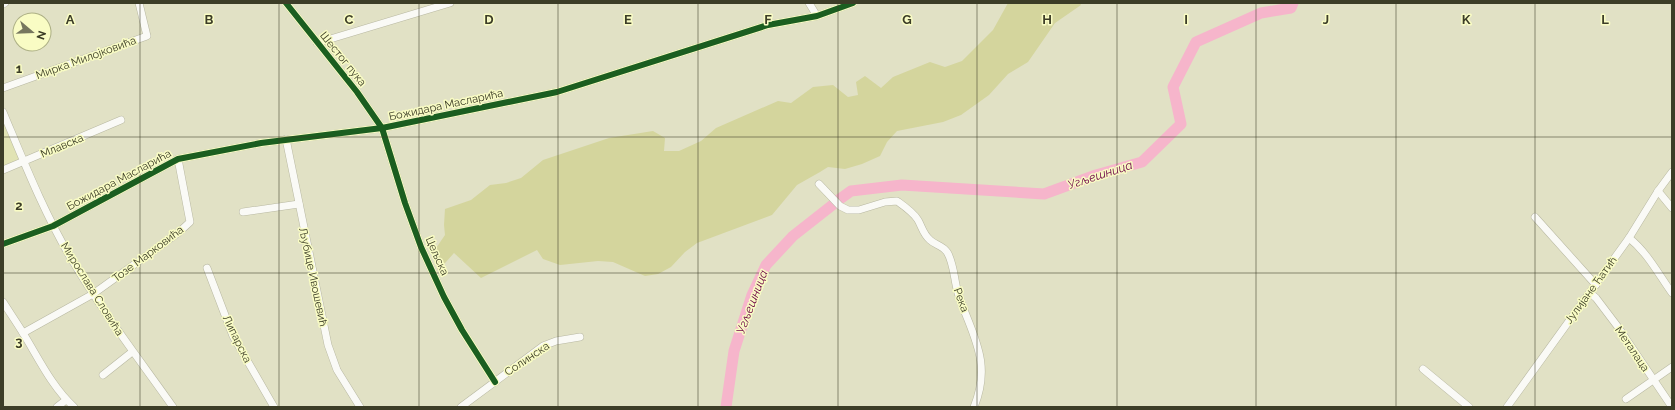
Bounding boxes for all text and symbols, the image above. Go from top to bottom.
north arrow [12,12,52,52]
text: A [66,12,75,27]
text: B [205,12,214,27]
text: C [345,12,354,27]
text: D [484,12,494,27]
text: E [624,12,632,27]
text: F [764,12,772,27]
text: G [902,12,912,27]
text: H [1042,12,1052,27]
text: I [1184,12,1188,27]
text: J [1323,12,1329,27]
text: K [1462,12,1471,27]
text: L [1601,12,1609,27]
text: N [33,29,48,41]
street label: Шестог пука [317,29,369,89]
street label: Мирка Милојковића [34,34,138,82]
text: 1 [16,61,23,76]
street label: Божидара Масларића [388,87,504,123]
street label: Млавска [39,131,85,161]
street label: Божидара Масларића [65,147,173,213]
water label: Угљешница [1066,158,1134,192]
text: 2 [15,198,23,213]
street label: Тозе Марковића [110,223,186,285]
street label: Љубице Ивошевић [296,226,330,328]
street label: Цељска [423,235,451,277]
street label: Мирослава Словића [58,240,126,338]
street label: Јулијане Ћатић [1562,254,1620,326]
water label: Угљешница [733,268,771,336]
street label: Река [951,286,971,314]
street label: Липарска [220,313,254,365]
street label: Металаца [1612,324,1652,374]
text: 3 [15,334,23,349]
street label: Солинска [502,339,552,379]

